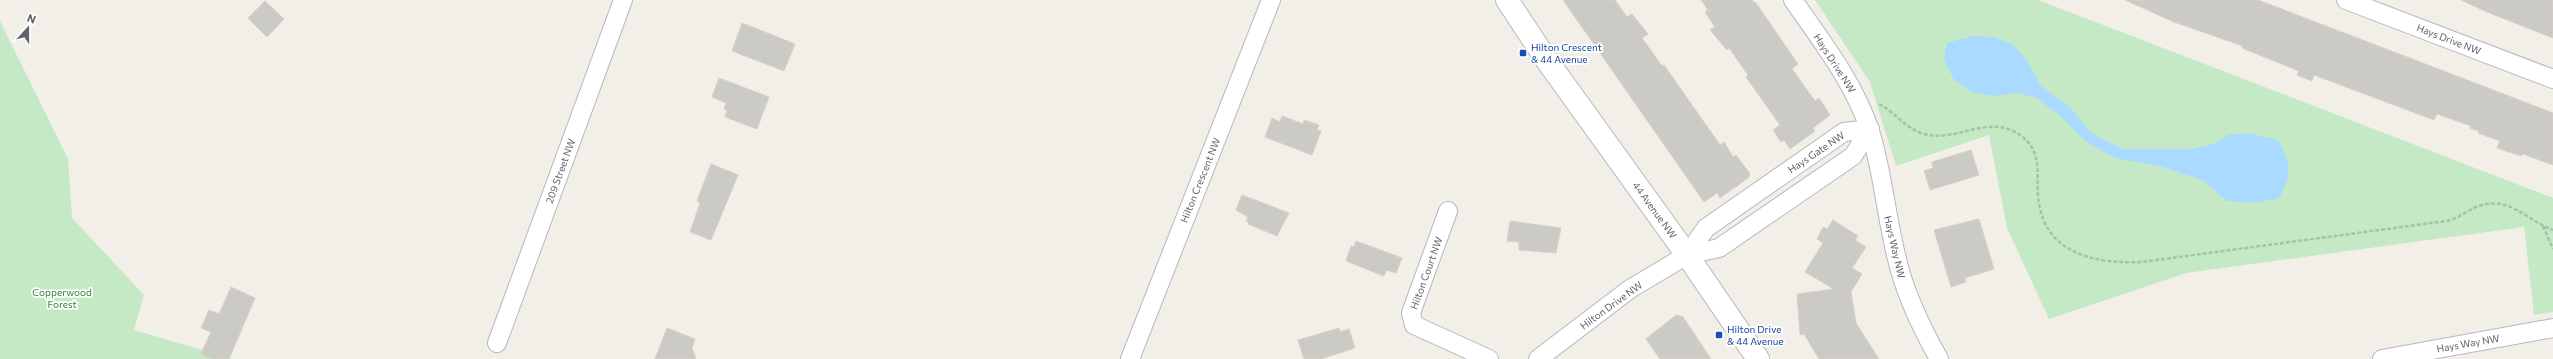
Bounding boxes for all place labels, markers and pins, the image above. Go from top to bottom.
place label: Hilton Crescent & 44 Avenue [1531,41,1602,65]
marker: Hilton Crescent & 44 Avenue [1518,48,1528,58]
place label: Hilton Drive & 44 Avenue [1727,323,1784,347]
marker: Hilton Drive & 44 Avenue [1714,330,1724,340]

